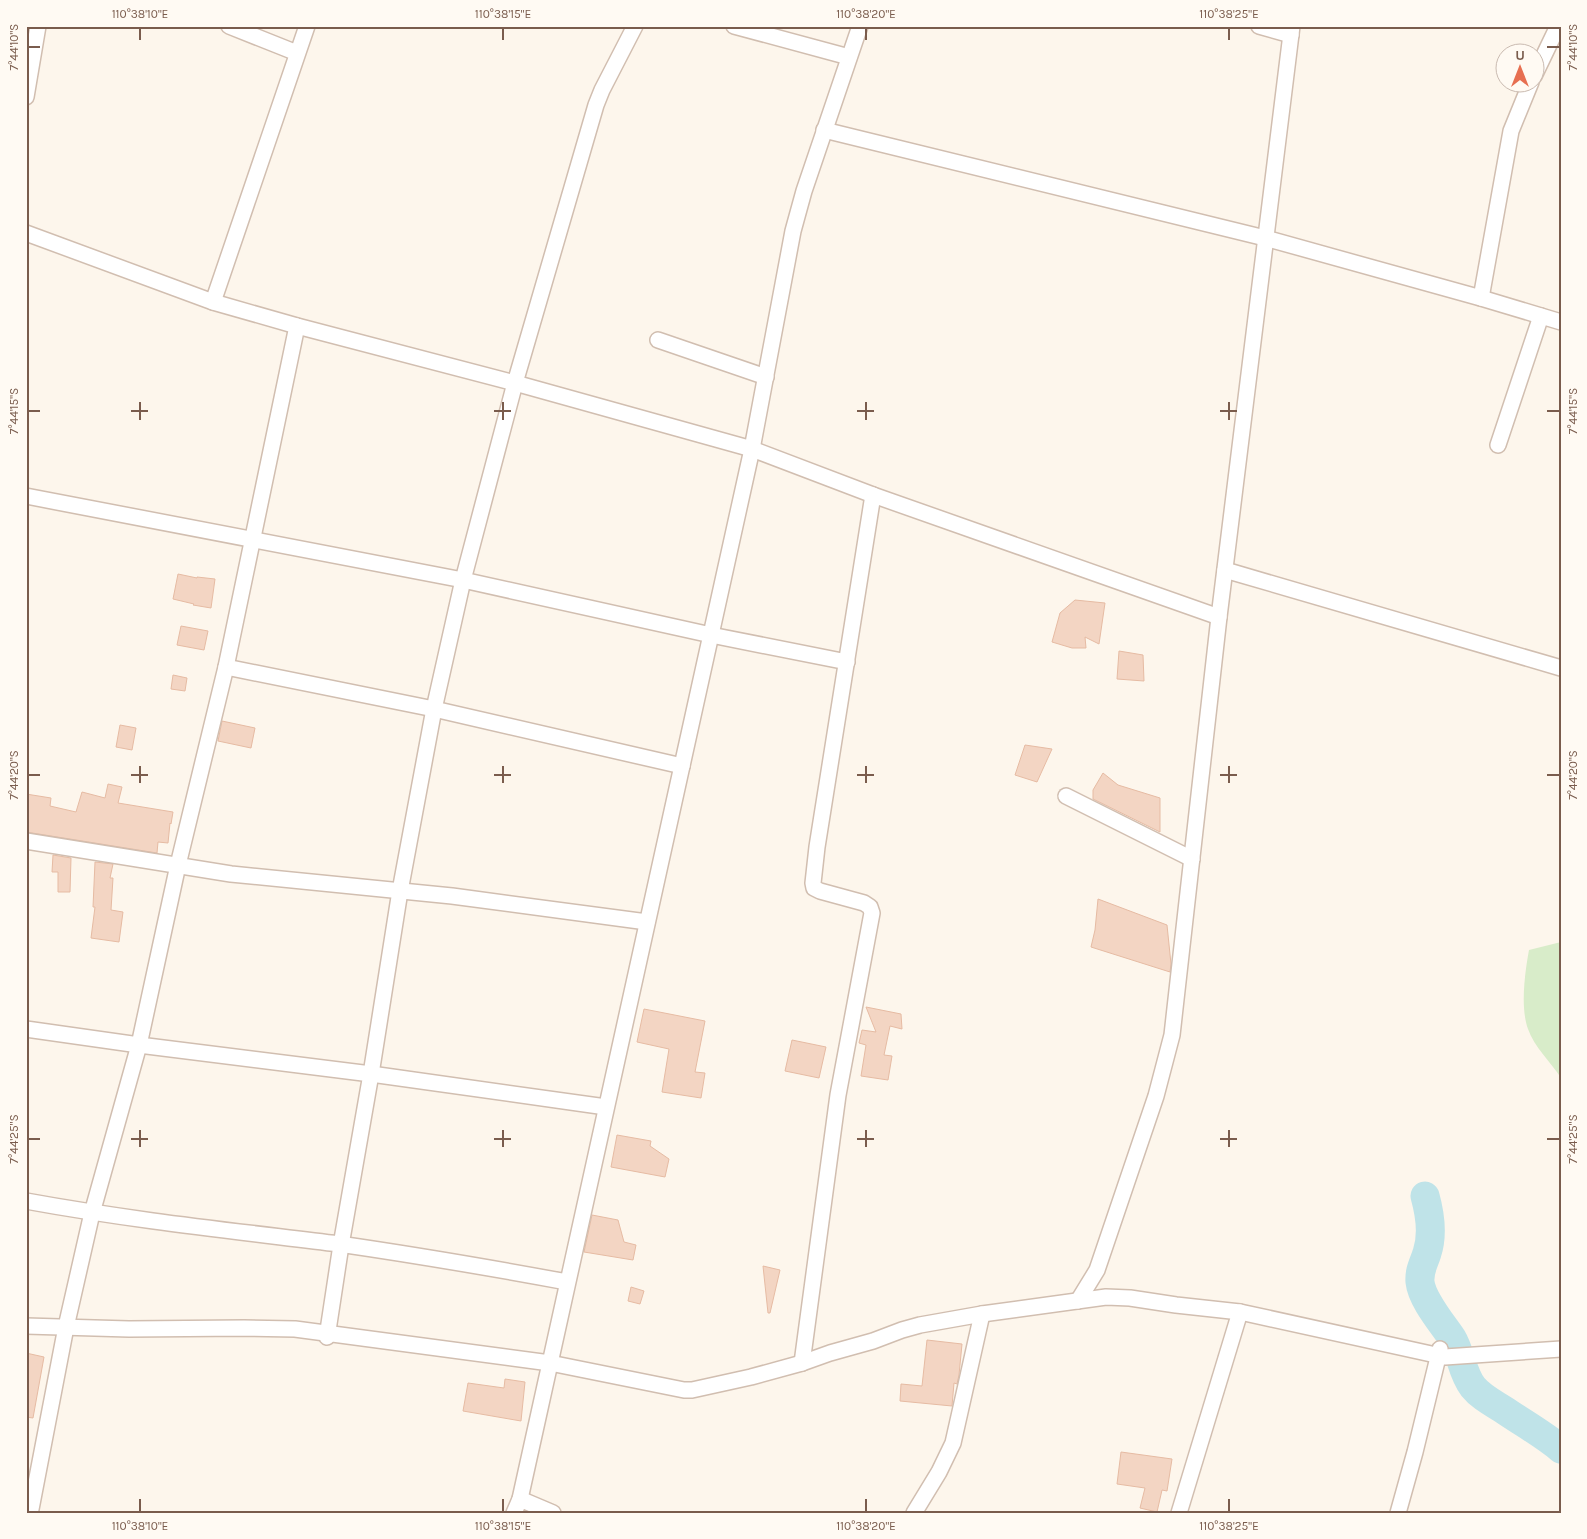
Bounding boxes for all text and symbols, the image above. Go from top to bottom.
text: 110°38'10"E [112,7,168,21]
text: 110°38'15"E [475,7,531,21]
text: 110°38'20"E [836,7,896,21]
text: 110°38'25"E [1199,7,1259,21]
text: 7°44'10"S [7,24,21,70]
text: 7°44'10"S [1566,24,1580,70]
north arrow [1494,42,1544,92]
text: U [1515,47,1525,64]
text: 7°44'15"S [7,388,21,434]
text: 7°44'15"S [1566,388,1580,434]
text: 7°44'20"S [7,750,21,800]
text: 7°44'20"S [1566,750,1580,800]
text: 7°44'25"S [7,1114,21,1164]
text: 7°44'25"S [1566,1114,1580,1164]
text: 110°38'10"E [112,1519,168,1533]
text: 110°38'15"E [475,1519,531,1533]
text: 110°38'20"E [836,1519,896,1533]
text: 110°38'25"E [1199,1519,1259,1533]

